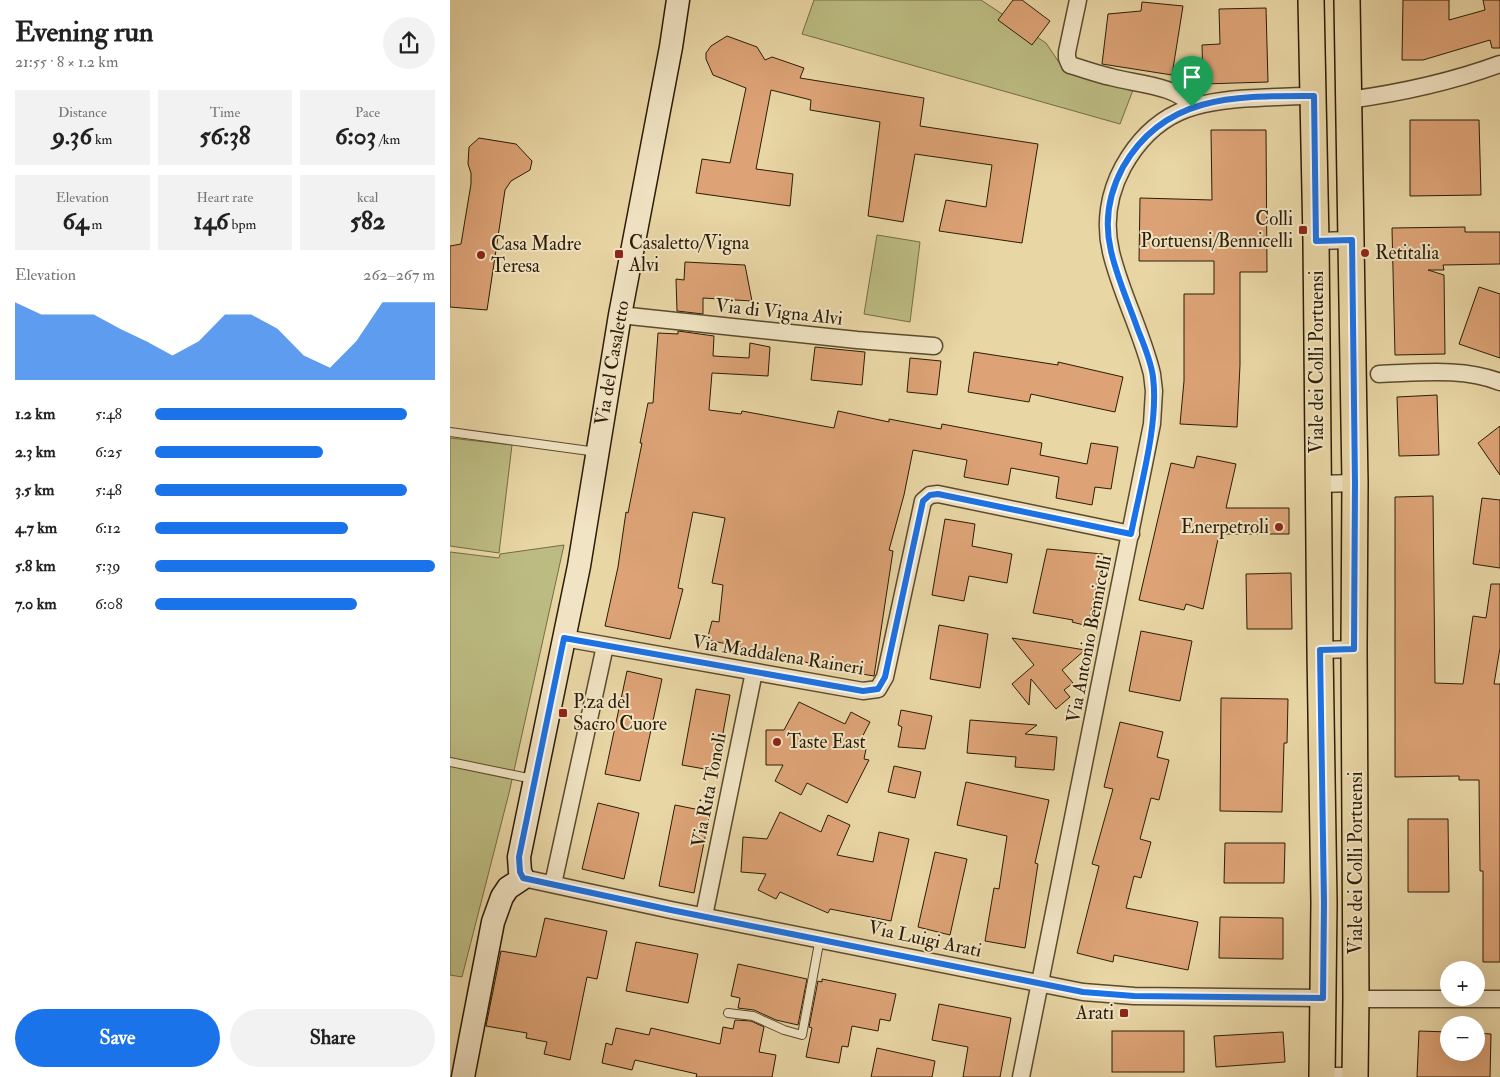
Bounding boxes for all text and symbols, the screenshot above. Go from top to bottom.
text: Evening run [15,15,153,50]
button: share [383,17,435,69]
text: 21:55 · 8 × 1.2 km [15,52,118,72]
pin [1171,56,1213,107]
icon: arrive [1178,63,1206,91]
text: Distance [58,104,107,121]
text: Time [210,104,240,121]
text: Pace [355,104,380,121]
text: 9.36 [52,121,92,152]
text: 56:38 [199,121,251,152]
text: 6:03 [335,121,376,152]
text: km [92,131,112,148]
text: /km [376,131,400,148]
text: Elevation [56,189,109,206]
text: Heart rate [196,189,253,206]
text: kcal [357,189,378,206]
text: 64 [62,206,88,237]
text: 146 [194,206,229,237]
text: 582 [350,206,385,237]
place label: Colli Portuensi/Bennicelli [1141,207,1293,253]
text: m [88,216,102,233]
text: bpm [229,216,256,233]
marker: Colli Portuensi/Bennicelli [1297,224,1309,236]
place label: Casaletto/Vigna Alvi [628,231,750,277]
place label: Casa Madre Teresa [491,232,581,278]
place label: Retitalia [1375,241,1439,265]
marker: Retitalia [1359,247,1371,259]
marker: Casaletto/Vigna Alvi [613,248,625,260]
marker: Casa Madre Teresa [475,249,487,261]
text: Elevation [15,265,76,285]
text: 262–267 m [363,265,435,285]
street label: Viale dei Colli Portuensi [1305,270,1329,454]
street label: Via di Vigna Alvi [714,293,844,331]
street label: Via del Casaletto [589,299,635,427]
text: 1.2 km [15,404,55,424]
text: 5:48 [95,404,122,424]
text: 2.3 km [15,442,56,462]
text: 6:25 [95,442,122,462]
text: 3.5 km [15,480,54,500]
text: 5:48 [95,480,122,500]
place label: Enerpetroli [1181,515,1269,540]
text: 4.7 km [15,518,57,538]
text: 6:12 [95,518,121,538]
marker: Enerpetroli [1273,521,1285,533]
street label: Via Antonio Bennicelli [1061,553,1117,725]
text: 5.8 km [15,556,56,576]
text: 5:39 [95,556,120,576]
text: 7.0 km [15,594,57,614]
text: 6:08 [95,594,123,614]
street label: Via Maddalena Raineri [690,630,866,680]
place label: P.za del Sacro Cuore [573,690,667,736]
marker: P.za del Sacro Cuore [557,707,569,719]
place label: Taste East [787,730,866,754]
street label: Via Rita Tonoli [686,731,732,849]
marker: Taste East [771,736,783,748]
street label: Viale dei Colli Portuensi [1344,771,1368,955]
street label: Via Luigi Arati [866,915,984,963]
map controls [1440,961,1485,1061]
button: + [1440,961,1485,1006]
place label: Arati [1075,1001,1114,1025]
marker: Arati [1118,1007,1130,1019]
button: Save [15,1009,220,1067]
button: Share [230,1009,435,1067]
button: − [1440,1016,1485,1061]

